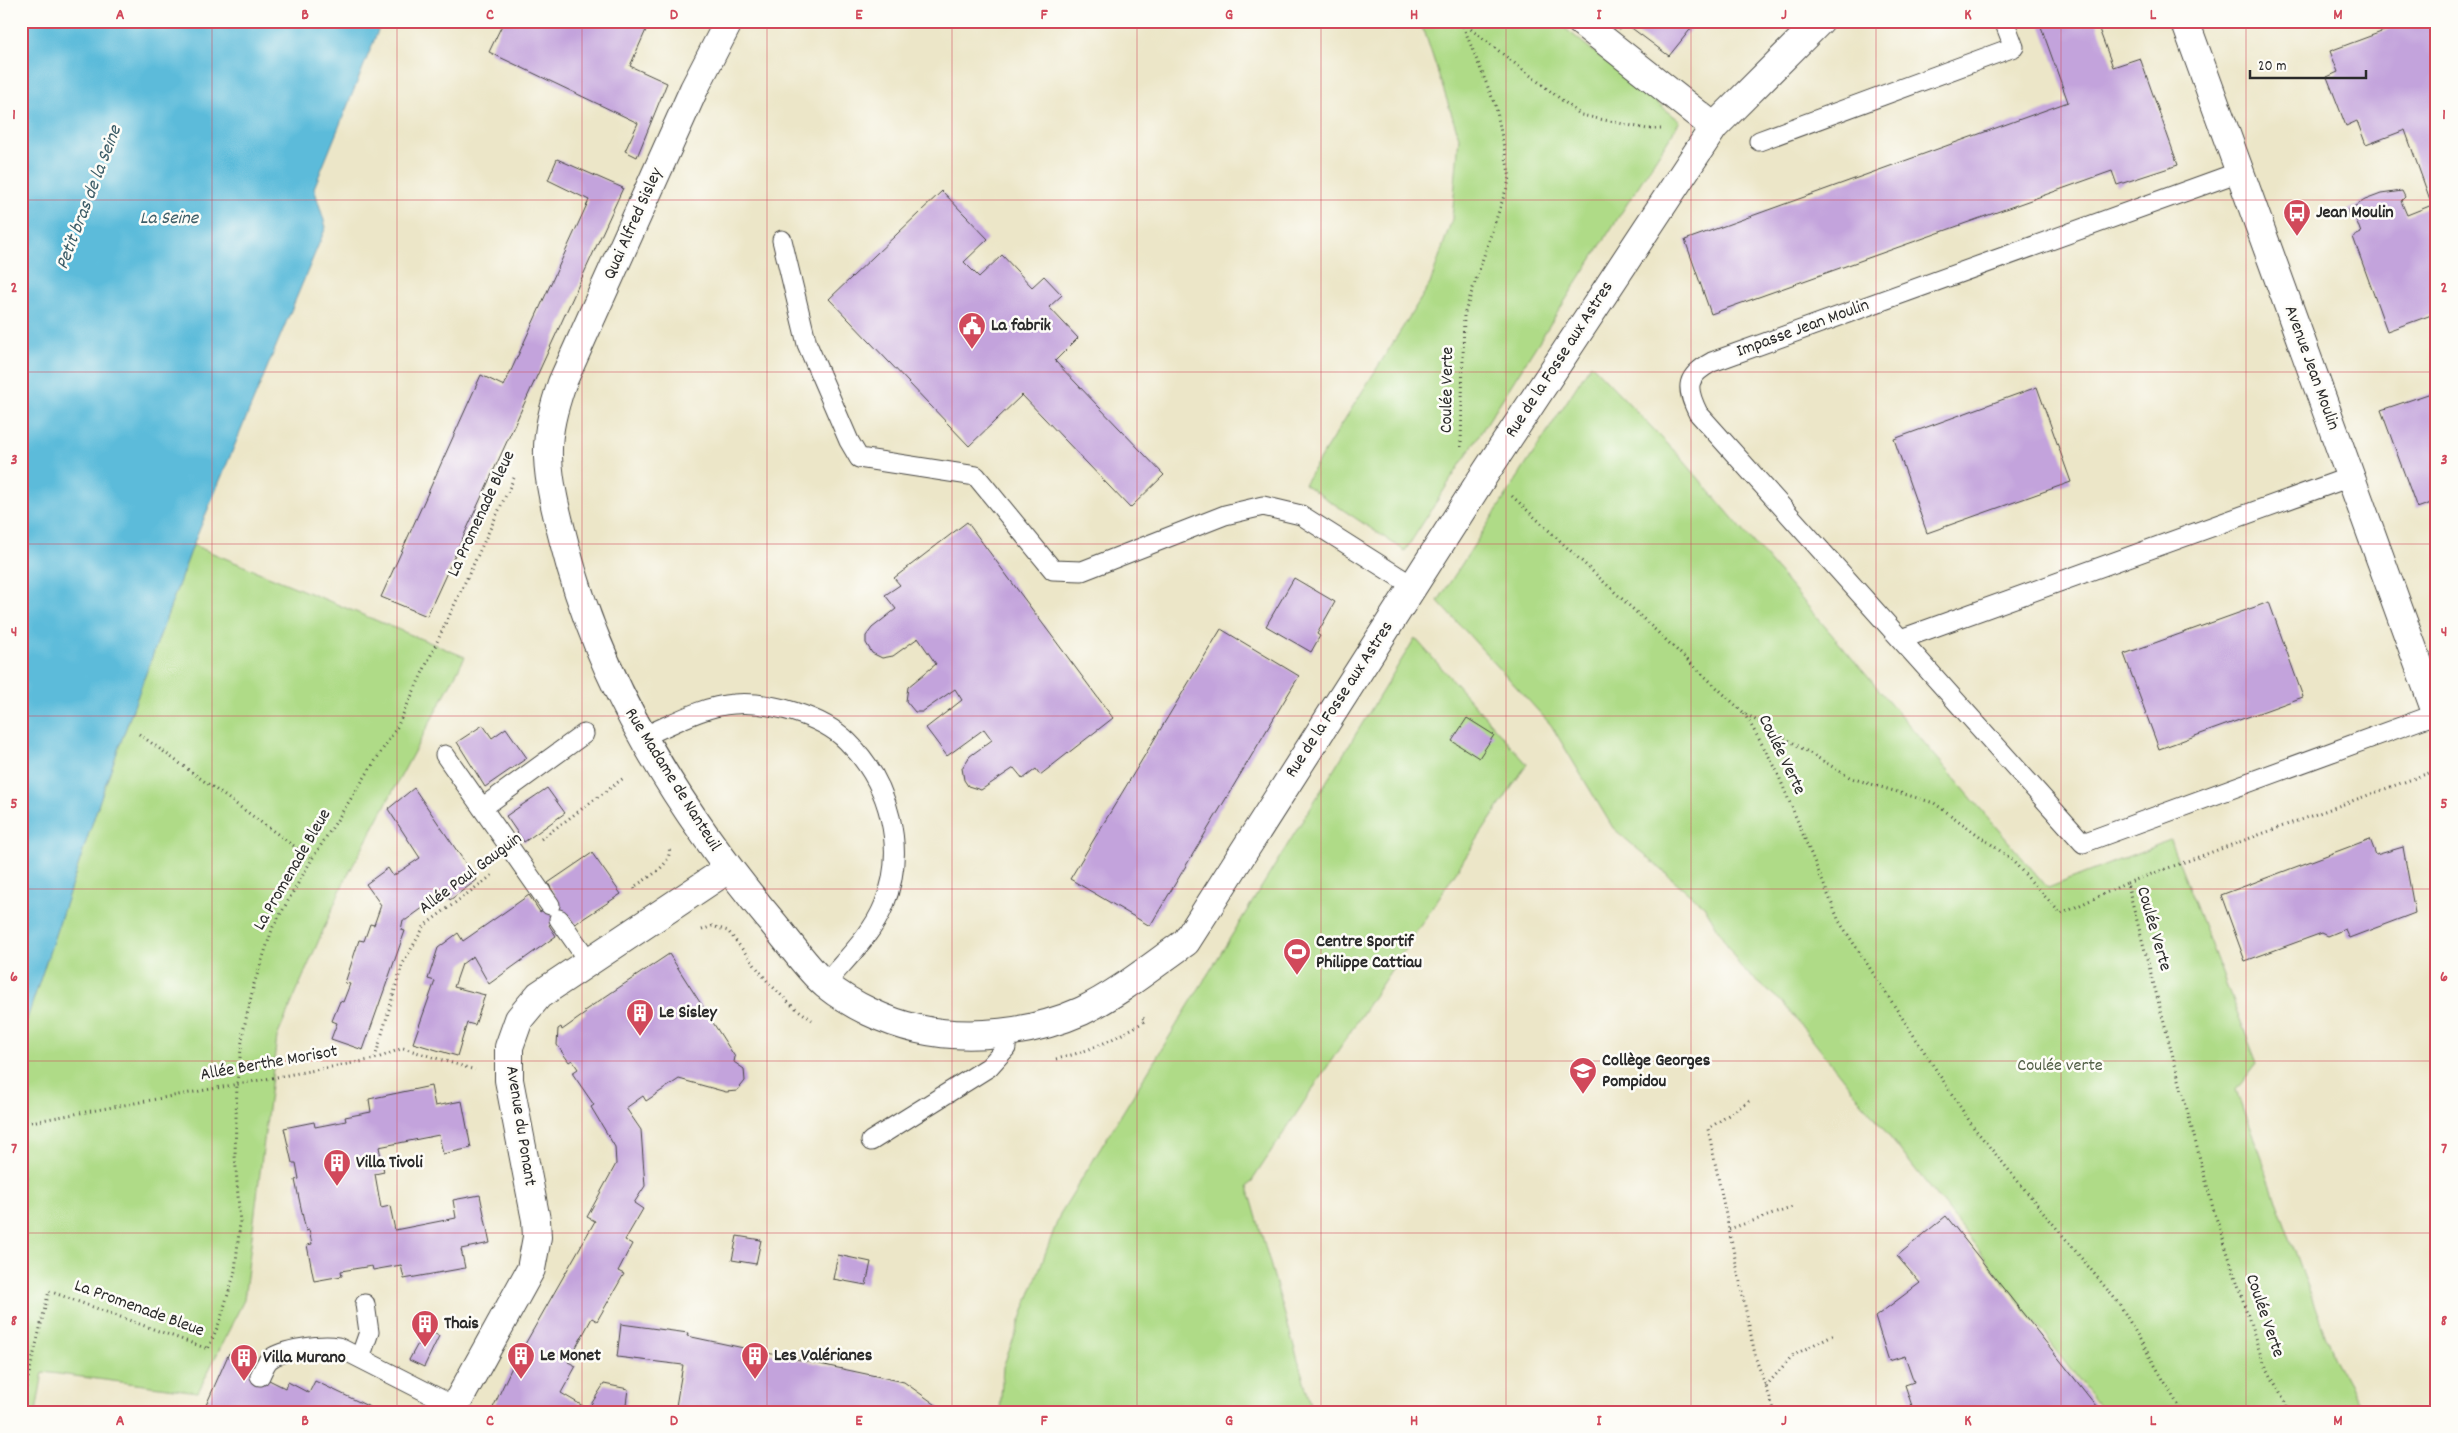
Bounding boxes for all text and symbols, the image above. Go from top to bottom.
text: A [116,4,125,27]
text: B [301,4,309,27]
text: C [486,4,494,27]
text: D [670,4,679,27]
text: E [855,4,863,27]
text: F [1040,4,1048,27]
text: G [1225,4,1233,27]
text: H [1410,4,1418,27]
text: I [1597,4,1603,27]
text: J [1781,4,1787,27]
text: K [1964,4,1972,27]
text: L [2150,4,2157,27]
text: M [2333,4,2343,27]
scale bar [2250,48,2367,80]
text: 20 m [2258,56,2286,78]
text: 1 [12,104,16,127]
text: 1 [2442,104,2446,127]
water label: Petit bras de la Seine [50,121,130,274]
street label: Quai Alfred Sisley [598,163,670,284]
bus stop icon: Jean Moulin [2282,198,2312,237]
place label: Jean Moulin [2316,201,2394,226]
water label: La Seine [140,206,200,233]
text: 2 [11,277,18,300]
street label: Rue de la Fosse aux Astres [1500,277,1620,443]
text: 2 [2441,277,2448,300]
street label: Impasse Jean Moulin [1733,293,1873,365]
street label: Avenue Jean Moulin [2277,302,2345,434]
public building icon: La fabrik [957,311,987,350]
place label: La fabrik [991,314,1051,339]
street label: Coulée Verte [1435,346,1461,433]
street label: La Promenade Bleue [442,447,522,581]
text: 3 [10,449,18,472]
text: 3 [2440,449,2448,472]
street label: Rue de la Fosse aux Astres [1280,617,1400,783]
text: 4 [11,621,17,644]
text: 4 [2441,621,2447,644]
street label: Rue Madame de Nanteuil [618,703,727,857]
street label: Coulée Verte [1751,711,1811,799]
text: 5 [10,793,18,816]
text: 5 [2440,793,2448,816]
street label: La Promenade Bleue [248,804,338,935]
street label: Allée Paul Gauguin [414,827,528,921]
street label: Coulée Verte [2129,884,2177,974]
place label: Centre Sportif Philippe Cattiau [1316,930,1422,976]
sports icon: Centre Sportif Philippe Cattiau [1282,937,1312,976]
text: 6 [10,966,18,989]
text: 6 [2440,966,2448,989]
building icon: Le Sisley [625,998,655,1037]
place label: Le Sisley [659,1001,717,1026]
street label: Allée Berthe Morisot [198,1040,340,1088]
place label: Collège Georges Pompidou [1602,1049,1711,1095]
park label: Coulée verte [2017,1054,2103,1079]
school or university icon: Collège Georges Pompidou [1568,1056,1598,1095]
street label: Avenue du Ponant [498,1064,542,1188]
text: 7 [11,1138,17,1161]
text: 7 [2441,1138,2447,1161]
building icon: Villa Tivoli [322,1148,352,1187]
place label: Villa Tivoli [356,1151,423,1176]
street label: Coulée Verte [2238,1271,2290,1361]
street label: La Promenade Bleue [70,1274,208,1344]
building icon: Thais [410,1309,440,1348]
text: 8 [11,1310,18,1333]
text: 8 [2441,1310,2448,1333]
place label: Thais [444,1312,479,1337]
building icon: Le Monet [506,1341,536,1380]
building icon: Les Valérianes [740,1341,770,1380]
building icon: Villa Murano [229,1343,259,1382]
place label: Le Monet [540,1344,601,1369]
place label: Les Valérianes [774,1344,873,1369]
place label: Villa Murano [263,1346,346,1371]
text: A [116,1410,125,1433]
text: B [301,1410,309,1433]
text: C [486,1410,494,1433]
text: D [670,1410,679,1433]
text: E [855,1410,863,1433]
text: F [1040,1410,1048,1433]
text: G [1225,1410,1233,1433]
text: H [1410,1410,1418,1433]
text: I [1597,1410,1603,1433]
text: J [1781,1410,1787,1433]
text: K [1964,1410,1972,1433]
text: L [2150,1410,2157,1433]
text: M [2333,1410,2343,1433]

